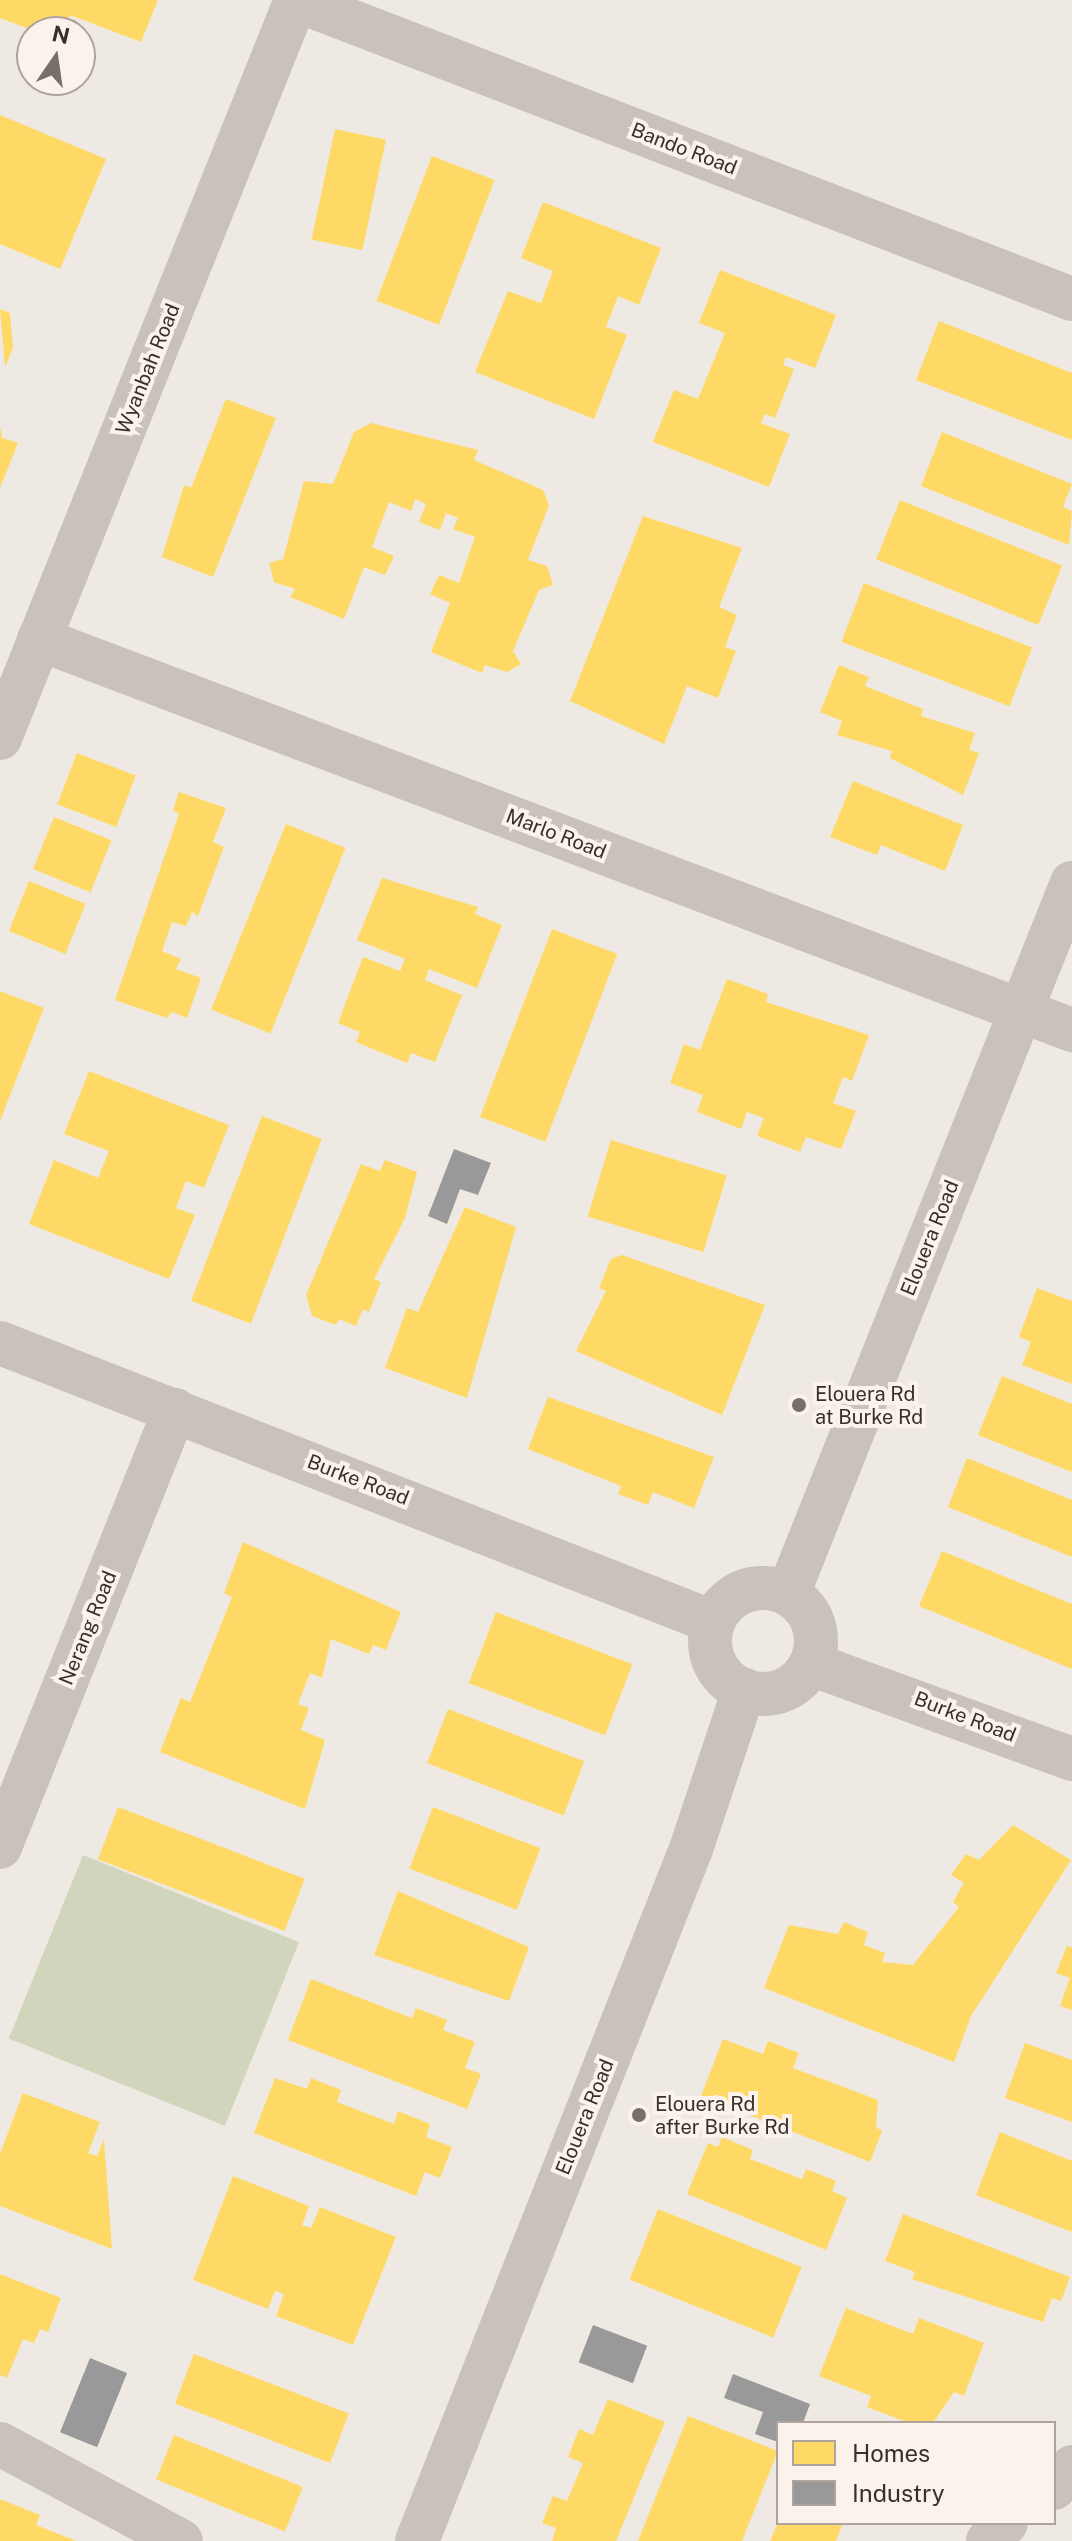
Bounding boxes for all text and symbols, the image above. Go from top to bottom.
north arrow [16,16,96,96]
text: N [50,20,72,49]
street label: Bando Road [628,118,740,180]
street label: Wyanbah Road [111,300,185,438]
street label: Marlo Road [502,804,610,864]
street label: Elouera Road [896,1177,964,1299]
place label: Elouera Rd at Burke Rd [815,1382,923,1429]
marker: Elouera Rd at Burke Rd [790,1396,808,1414]
street label: Burke Road [304,1450,412,1510]
street label: Nerang Road [54,1567,122,1689]
street label: Burke Road [911,1687,1019,1747]
street label: Elouera Road [551,2056,619,2178]
place label: Elouera Rd after Burke Rd [655,2092,790,2139]
marker: Elouera Rd after Burke Rd [630,2106,648,2124]
legend [776,2421,1056,2525]
text: Homes [852,2439,930,2467]
text: Industry [852,2479,945,2507]

